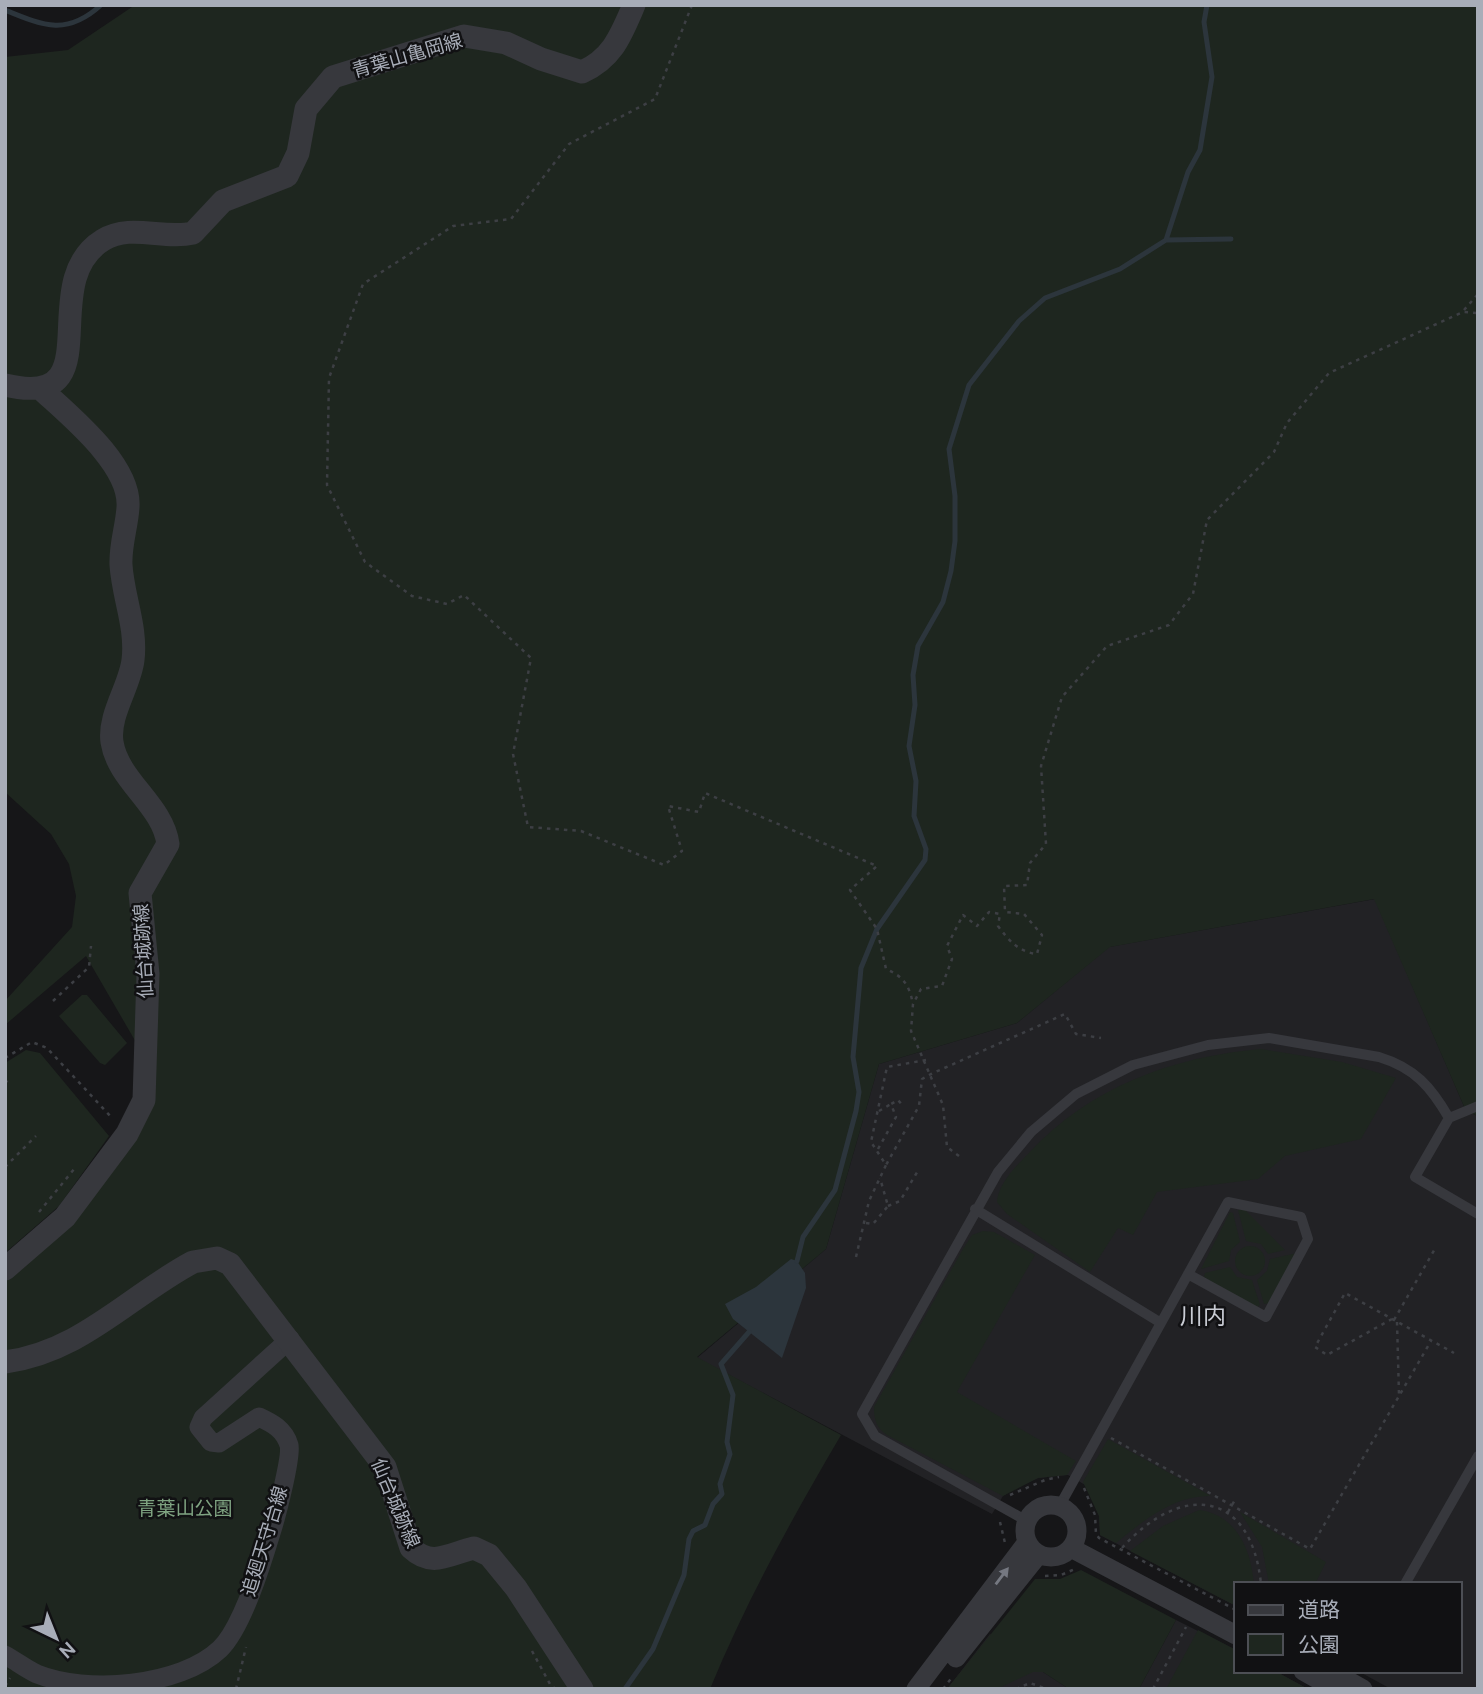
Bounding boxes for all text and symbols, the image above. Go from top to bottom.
street label: 青葉山亀岡線 [349,29,465,81]
street label: 仙台城跡線 [130,903,156,999]
district label: 川内 [1180,1303,1226,1328]
street label: 仙台城跡線 [367,1455,425,1551]
street label: 追廻天守台線 [237,1483,291,1599]
park label: 青葉山公園 [137,1497,233,1519]
one-way arrow [994,1567,1008,1585]
legend [1234,1582,1462,1673]
text: 道路 [1298,1597,1340,1621]
north arrow [21,1603,91,1673]
text: 公園 [1298,1632,1340,1656]
text: N [55,1638,80,1663]

